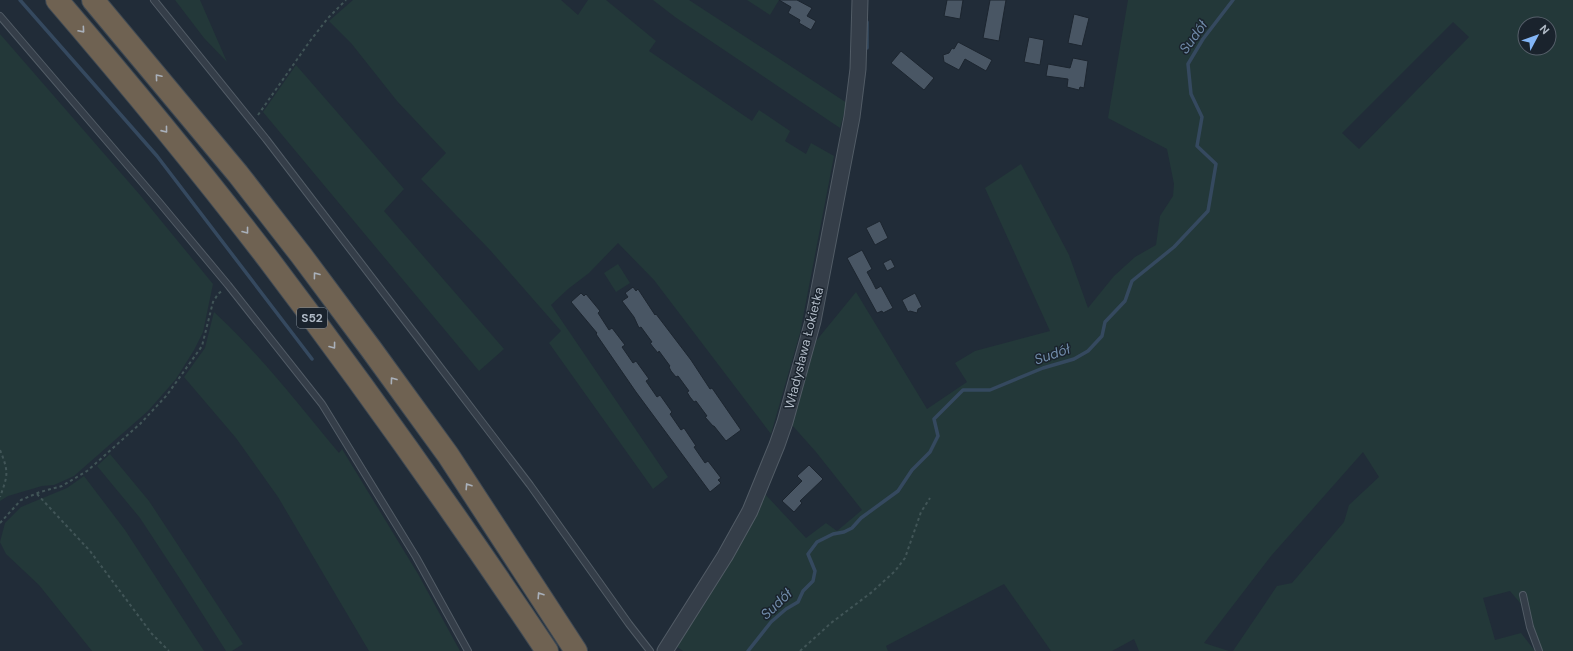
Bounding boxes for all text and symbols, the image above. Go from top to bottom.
water label: Sudół [1175,16,1211,57]
north arrow [1517,16,1557,56]
text: N [1537,22,1552,37]
one-way arrow [78,25,85,32]
one-way arrow [155,75,162,82]
one-way arrow [161,125,168,132]
one-way arrow [242,227,249,234]
one-way arrow [314,273,321,280]
street label: Władysława Łokietka [781,285,827,411]
road number: S52 [297,308,327,328]
water label: Sudół [1032,339,1073,368]
one-way arrow [329,342,336,349]
one-way arrow [390,377,398,384]
one-way arrow [466,483,473,490]
water label: Sudół [757,584,796,623]
one-way arrow [538,592,545,599]

